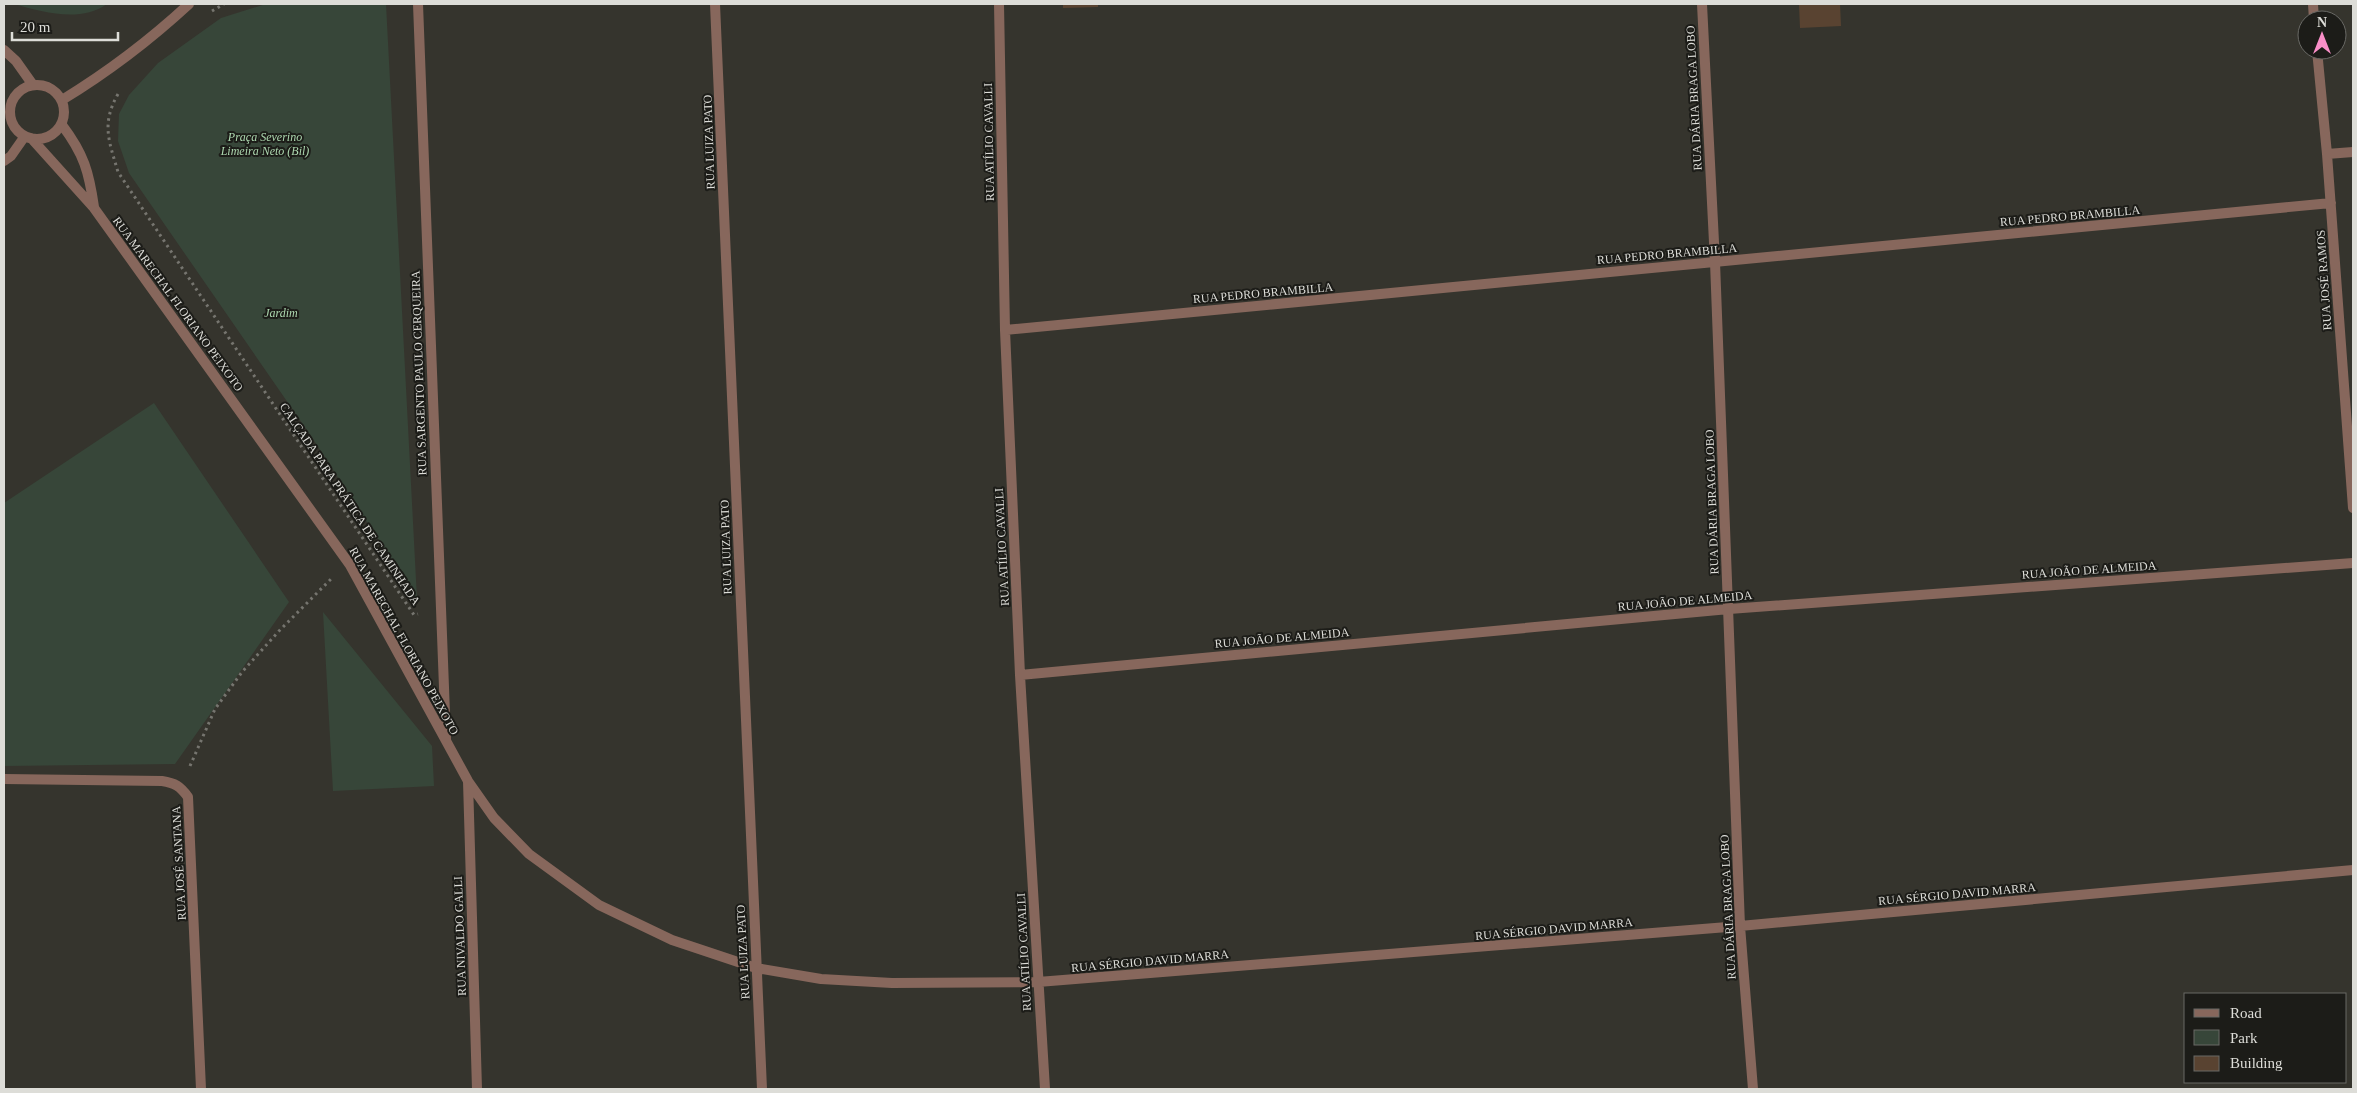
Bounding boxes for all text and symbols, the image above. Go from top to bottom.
scale bar [12,10,119,42]
north arrow [2297,10,2347,60]
text: N [2317,15,2327,30]
text: 20 m [20,19,51,35]
street label: RUA DÁRIA BRAGA LOBO [1683,25,1705,171]
street label: RUA ATÍLIO CAVALLI [981,83,997,201]
street label: RUA LUIZA PATO [700,94,718,190]
park label: Praça Severino Limeira Neto (Bil) [220,130,309,158]
street label: RUA PEDRO BRAMBILLA [1999,203,2141,229]
street label: RUA MARECHAL FLORIANO PEIXOTO [110,214,246,394]
street label: RUA JOSÉ RAMOS [2314,229,2334,331]
street label: RUA PEDRO BRAMBILLA [1596,241,1738,267]
street label: RUA SARGENTO PAULO CERQUEIRA [408,270,430,476]
street label: RUA PEDRO BRAMBILLA [1192,280,1334,306]
park label: Jardim [264,306,298,320]
street label: CALÇADA PARA PRÁTICA DE CAMINHADA [277,400,423,608]
street label: RUA DÁRIA BRAGA LOBO [1702,429,1722,575]
street label: RUA ATÍLIO CAVALLI [992,488,1012,606]
street label: RUA LUIZA PATO [717,499,735,595]
street label: RUA MARECHAL FLORIANO PEIXOTO [346,545,462,738]
street label: RUA JOÃO DE ALMEIDA [2021,558,2157,582]
street label: RUA JOÃO DE ALMEIDA [1617,588,1753,614]
street label: RUA JOÃO DE ALMEIDA [1214,625,1350,651]
street label: RUA JOSÉ SANTANA [169,805,189,920]
street label: RUA DÁRIA BRAGA LOBO [1717,834,1739,980]
street label: RUA NIVALDO GALLI [451,876,469,996]
street label: RUA SÉRGIO DAVID MARRA [1878,880,2037,908]
street label: RUA ATÍLIO CAVALLI [1014,893,1034,1011]
street label: RUA LUIZA PATO [734,904,752,1000]
street label: RUA SÉRGIO DAVID MARRA [1475,915,1634,943]
street label: RUA SÉRGIO DAVID MARRA [1071,947,1230,975]
legend [2184,993,2347,1083]
text: Road [2230,1005,2262,1021]
text: Park [2230,1030,2258,1046]
text: Building [2230,1055,2283,1071]

